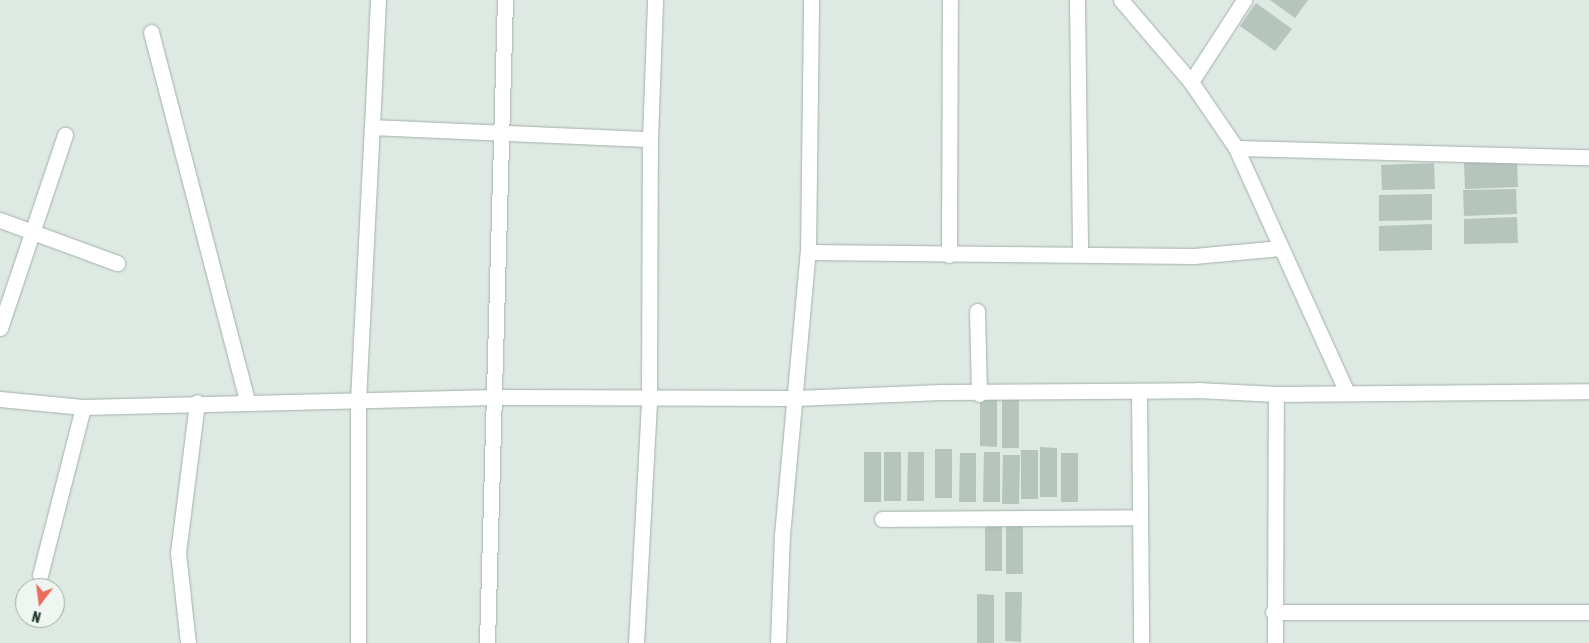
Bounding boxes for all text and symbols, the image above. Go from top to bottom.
north arrow [15,578,65,628]
text: N [30,608,42,625]

